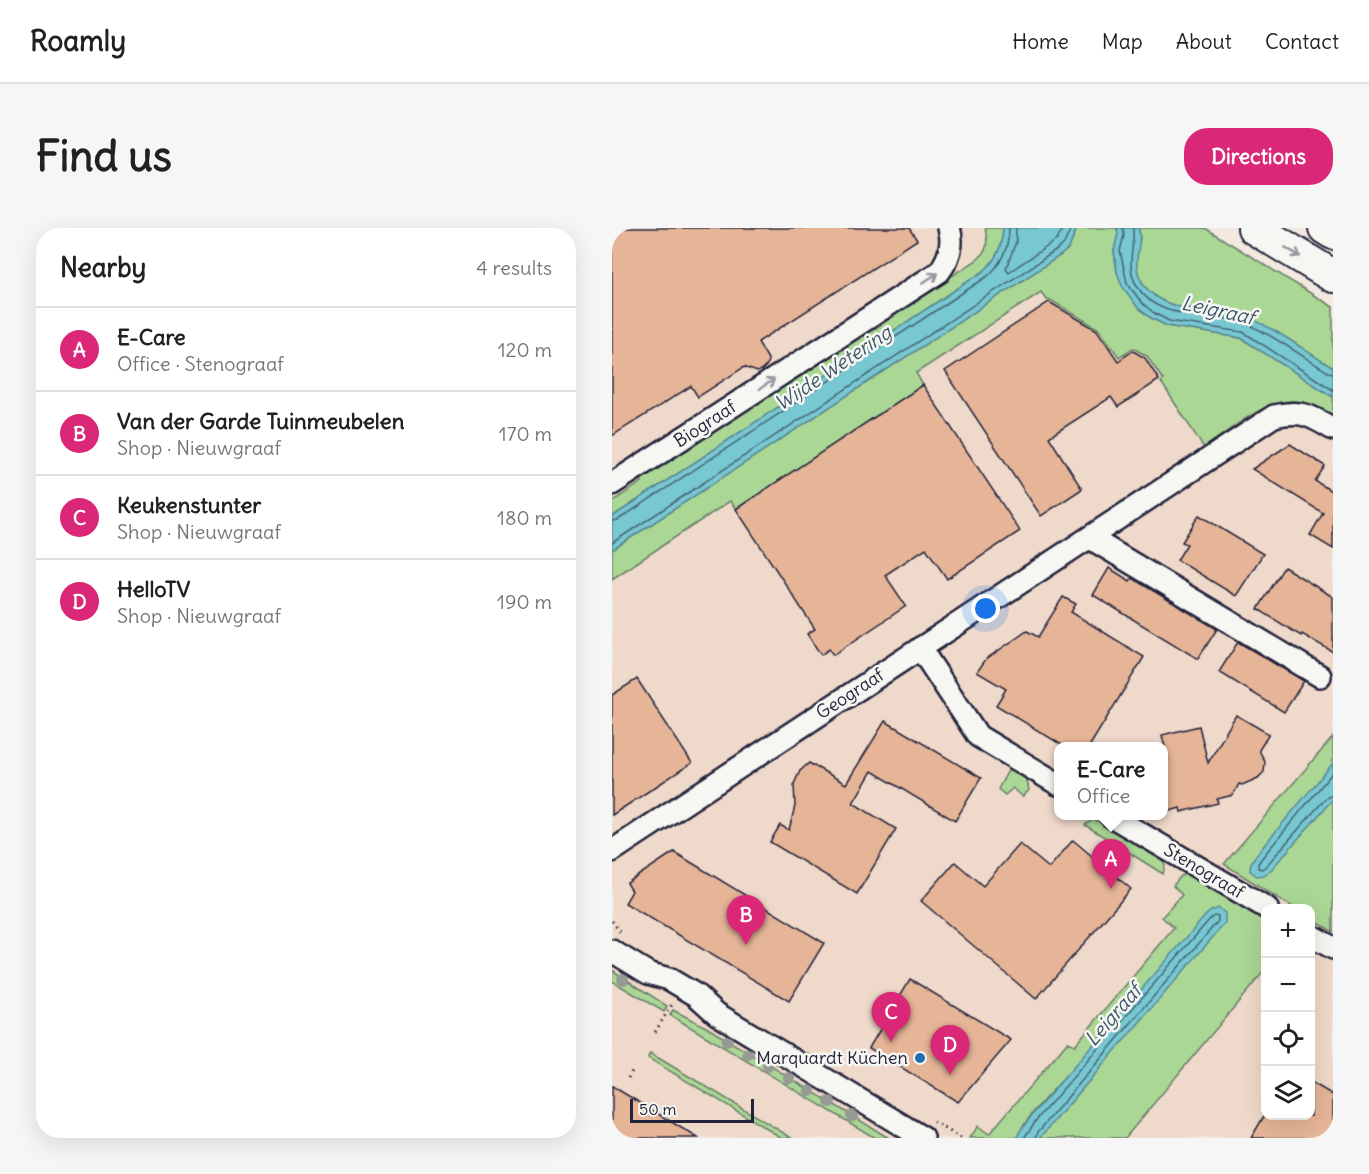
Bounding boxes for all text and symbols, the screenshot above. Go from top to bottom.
text: Roamly [30,23,126,59]
text: Home [1012,28,1069,55]
text: Map [1102,28,1143,55]
text: About [1176,28,1232,55]
text: Contact [1265,28,1339,55]
button: Directions [1184,128,1333,185]
text: Find us [36,130,172,182]
one-way arrow [1284,246,1301,258]
text: Nearby [60,251,146,284]
text: 4 results [476,255,552,280]
one-way arrow [922,271,939,284]
water label: Leigraaf [1179,290,1261,330]
water label: Wijde Wetering [770,318,897,416]
text: E-Care [117,323,186,351]
text: A [73,337,86,362]
text: 120 m [498,337,552,362]
text: Office · Stenograaf [117,351,284,376]
one-way arrow [758,378,775,390]
street label: Biograaf [669,394,741,452]
text: Van der Garde Tuinmeubelen [117,407,404,435]
text: B [73,421,86,446]
text: 170 m [499,421,552,446]
text: Shop · Nieuwgraaf [117,435,281,460]
text: Keukenstunter [117,491,261,519]
text: C [73,505,86,530]
text: 180 m [497,505,552,530]
text: Shop · Nieuwgraaf [117,519,281,544]
text: HelloTV [117,575,190,603]
text: D [72,589,87,614]
text: 190 m [497,589,552,614]
your location [971,594,1000,623]
text: Shop · Nieuwgraaf [117,603,281,628]
street label: Geograaf [811,663,889,724]
popup [1054,742,1168,820]
text: E-Care [1077,755,1145,783]
text: Office [1077,783,1130,808]
street label: Stenograaf [1160,838,1249,904]
pin: A [1092,840,1130,889]
pin: B [726,896,766,945]
map controls [1261,904,1315,1120]
button: + [1261,904,1315,958]
button: − [1261,958,1315,1012]
water label: Leigraaf [1079,975,1149,1051]
pin: C [872,992,910,1042]
button: locate [1261,1012,1315,1066]
pin: D [930,1026,970,1075]
place label: Marquardt Küchen [756,1046,908,1069]
marker: Marquardt Küchen [913,1051,927,1065]
button: layers [1261,1066,1315,1120]
scale bar [630,1096,754,1124]
text: 50 m [639,1099,677,1119]

